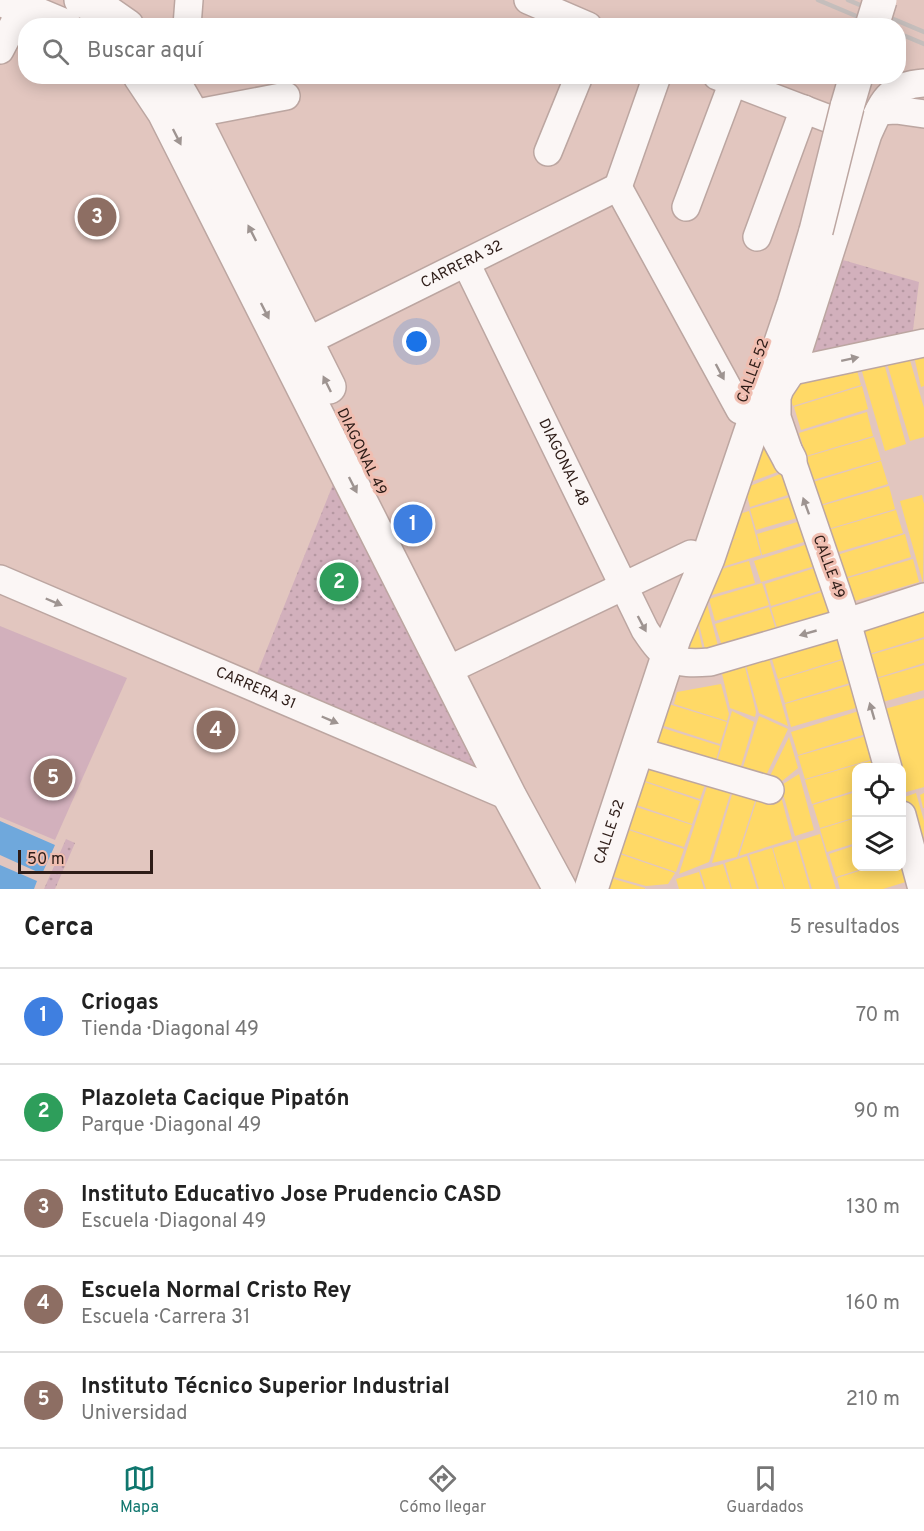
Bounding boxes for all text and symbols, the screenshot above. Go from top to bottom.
search box [18,18,906,84]
icon: search [39,35,72,68]
text: Buscar aquí [87,38,203,65]
one-way arrow [172,129,182,146]
pin: 3 [78,194,116,240]
one-way arrow [247,224,257,242]
street label: CARRERA 32 [418,236,506,293]
one-way arrow [259,302,269,320]
your location [402,327,431,356]
street label: CALLE 52 [734,336,774,406]
one-way arrow [840,353,859,363]
one-way arrow [715,363,725,380]
one-way arrow [322,375,331,392]
street label: DIAGONAL 49 [332,405,390,499]
street label: DIAGONAL 48 [534,416,593,509]
one-way arrow [347,476,357,494]
one-way arrow [801,497,811,515]
pin: 1 [394,502,432,546]
street label: CALLE 49 [808,532,848,602]
pin: 2 [320,560,358,604]
one-way arrow [45,597,63,607]
one-way arrow [637,616,647,633]
one-way arrow [799,629,817,638]
street label: CARRERA 31 [213,663,299,714]
one-way arrow [867,702,877,720]
pin: 4 [196,708,236,752]
one-way arrow [321,715,339,725]
pin: 5 [34,756,72,800]
map controls [852,763,906,871]
button: locate [852,763,906,817]
street label: CALLE 52 [590,797,629,867]
button: layers [852,817,906,871]
scale bar [18,847,153,874]
text: 50 m [27,850,65,870]
text: Cerca [24,912,94,945]
text: 5 resultados [790,915,900,941]
text: Criogas [81,990,159,1017]
text: 1 [40,1003,48,1029]
text: 70 m [856,1003,900,1029]
text: Tienda · Diagonal 49 [81,1017,259,1043]
text: Plazoleta Cacique Pipatón [81,1086,350,1113]
text: 2 [37,1099,50,1125]
text: 90 m [854,1099,900,1125]
text: Parque · Diagonal 49 [81,1113,261,1139]
text: Instituto Educativo Jose Prudencio CASD [81,1182,502,1209]
text: 3 [38,1195,50,1221]
text: 130 m [846,1195,900,1221]
text: Escuela · Diagonal 49 [81,1209,266,1235]
text: Escuela Normal Cristo Rey [81,1278,352,1305]
text: 4 [37,1291,50,1317]
text: 160 m [846,1291,900,1317]
text: Escuela · Carrera 31 [81,1305,250,1331]
text: Instituto Técnico Superior Industrial [81,1374,450,1401]
text: 5 [37,1387,50,1413]
text: 210 m [846,1387,900,1413]
text: Universidad [81,1401,188,1427]
tab: Mapa [120,1462,159,1518]
tab: Cómo llegar [399,1462,486,1518]
tab: Guardados [726,1462,804,1518]

